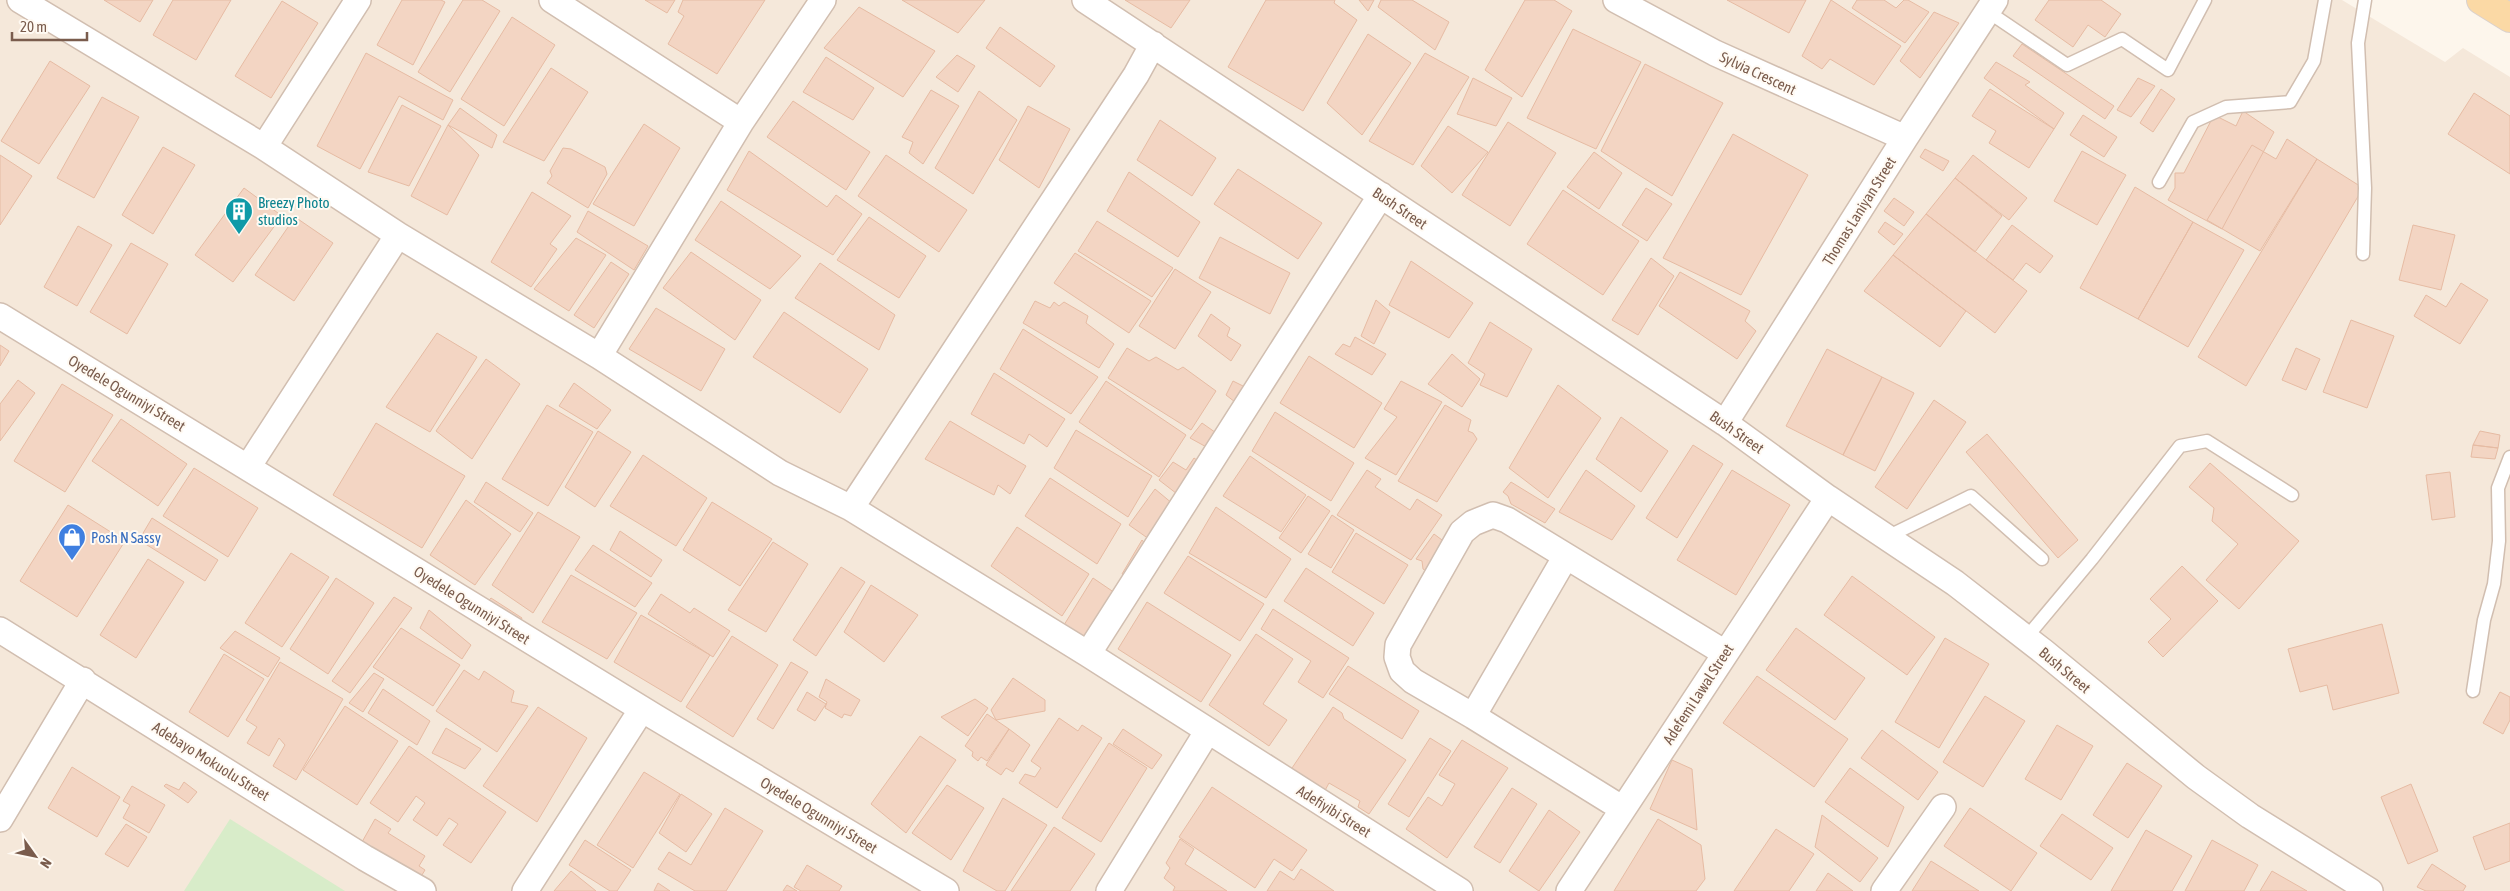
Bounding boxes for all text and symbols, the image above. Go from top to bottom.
scale bar [12,10,88,42]
text: 20 m [20,18,47,35]
street label: Sylvia Crescent [1717,48,1799,98]
street label: Thomas Laniyan Street [1819,154,1899,268]
street label: Bush Street [1370,184,1430,232]
place label: Breezy Photo studios [258,194,330,228]
building icon: Breezy Photo studios [224,196,254,235]
street label: Oyedele Ogunniyi Street [66,351,188,435]
street label: Bush Street [1707,407,1767,457]
shop icon: Posh N Sassy [57,522,87,561]
place label: Posh N Sassy [91,529,161,546]
street label: Oyedele Ogunniyi Street [411,563,533,647]
street label: Adefemi Lawal Street [1659,641,1737,747]
street label: Bush Street [2036,644,2094,696]
street label: Adebayo Mokuolu Street [149,718,273,804]
street label: Oyedele Ogunniyi Street [758,773,880,857]
street label: Adefiyibi Street [1294,782,1374,840]
north arrow [10,831,60,881]
text: N [37,855,55,871]

